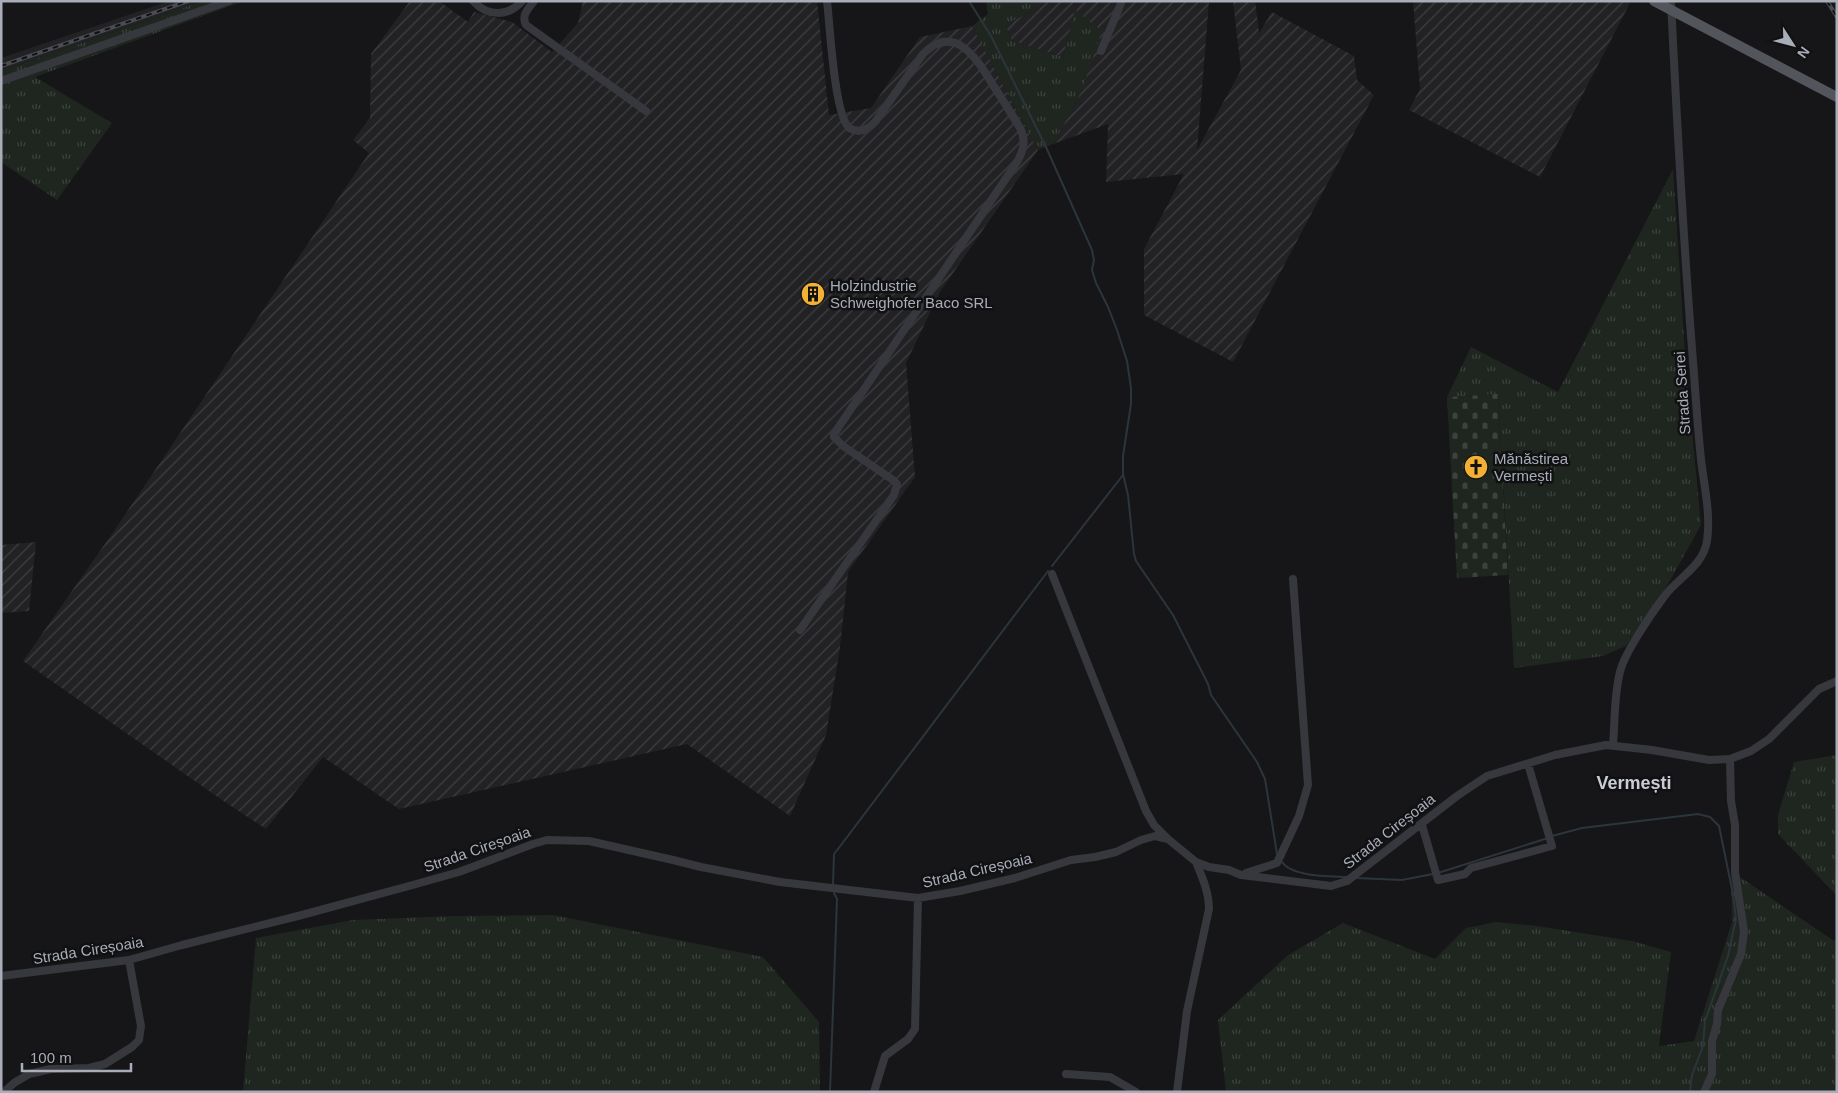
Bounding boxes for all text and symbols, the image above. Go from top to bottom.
north arrow [1768,20,1818,70]
text: N [1794,44,1813,61]
place label: Holzindustrie Schweighofer Baco SRL [830,277,993,311]
building icon: Holzindustrie Schweighofer Baco SRL [800,281,826,307]
street label: Strada Serei [1671,351,1693,435]
place label: Mănăstirea Vermești [1494,450,1569,484]
church icon: Mănăstirea Vermești [1463,454,1489,480]
district label: Vermești [1596,773,1672,793]
street label: Strada Cireșoaia [1340,790,1439,872]
street label: Strada Cireșoaia [421,823,533,875]
street label: Strada Cireșoaia [921,849,1034,891]
street label: Strada Cireșoaia [31,933,145,967]
scale bar [22,1040,131,1072]
text: 100 m [30,1049,72,1066]

